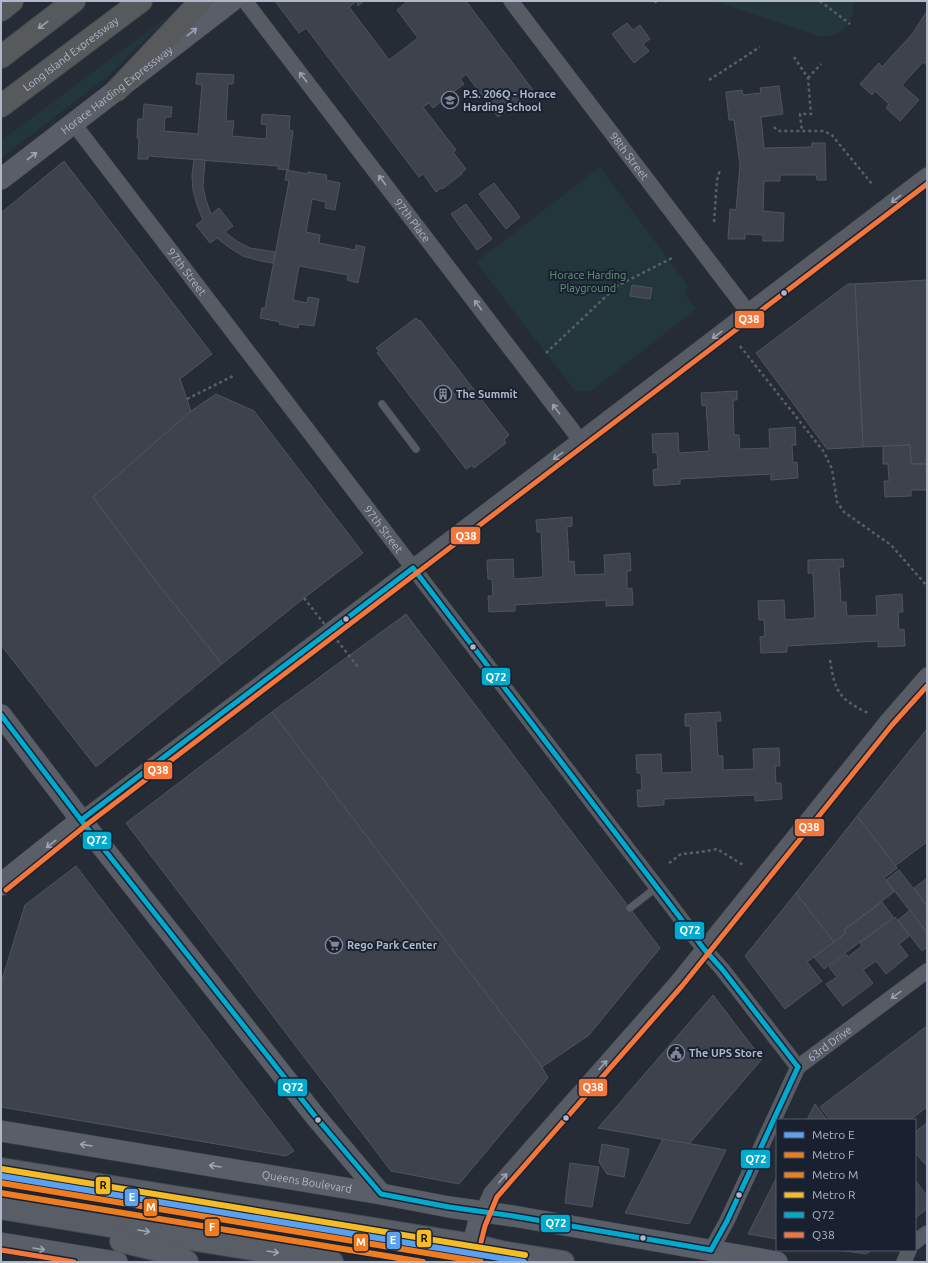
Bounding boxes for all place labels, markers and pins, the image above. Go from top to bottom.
place label: P.S. 206Q - Horace Harding School [463,88,556,113]
school or university icon: P.S. 206Q - Horace Harding School [440,90,460,110]
unlabelled marker [779,288,789,298]
building icon: The Summit [433,384,453,404]
place label: The Summit [456,388,518,400]
unlabelled marker [341,614,351,624]
unlabelled marker [468,642,478,652]
supermarket icon: Rego Park Center [324,935,344,955]
place label: Rego Park Center [347,939,438,951]
public building icon: The UPS Store [666,1043,686,1063]
place label: The UPS Store [689,1047,763,1059]
unlabelled marker [561,1113,571,1123]
unlabelled marker [313,1115,323,1125]
unlabelled marker [734,1190,744,1200]
unlabelled marker [638,1233,648,1243]

